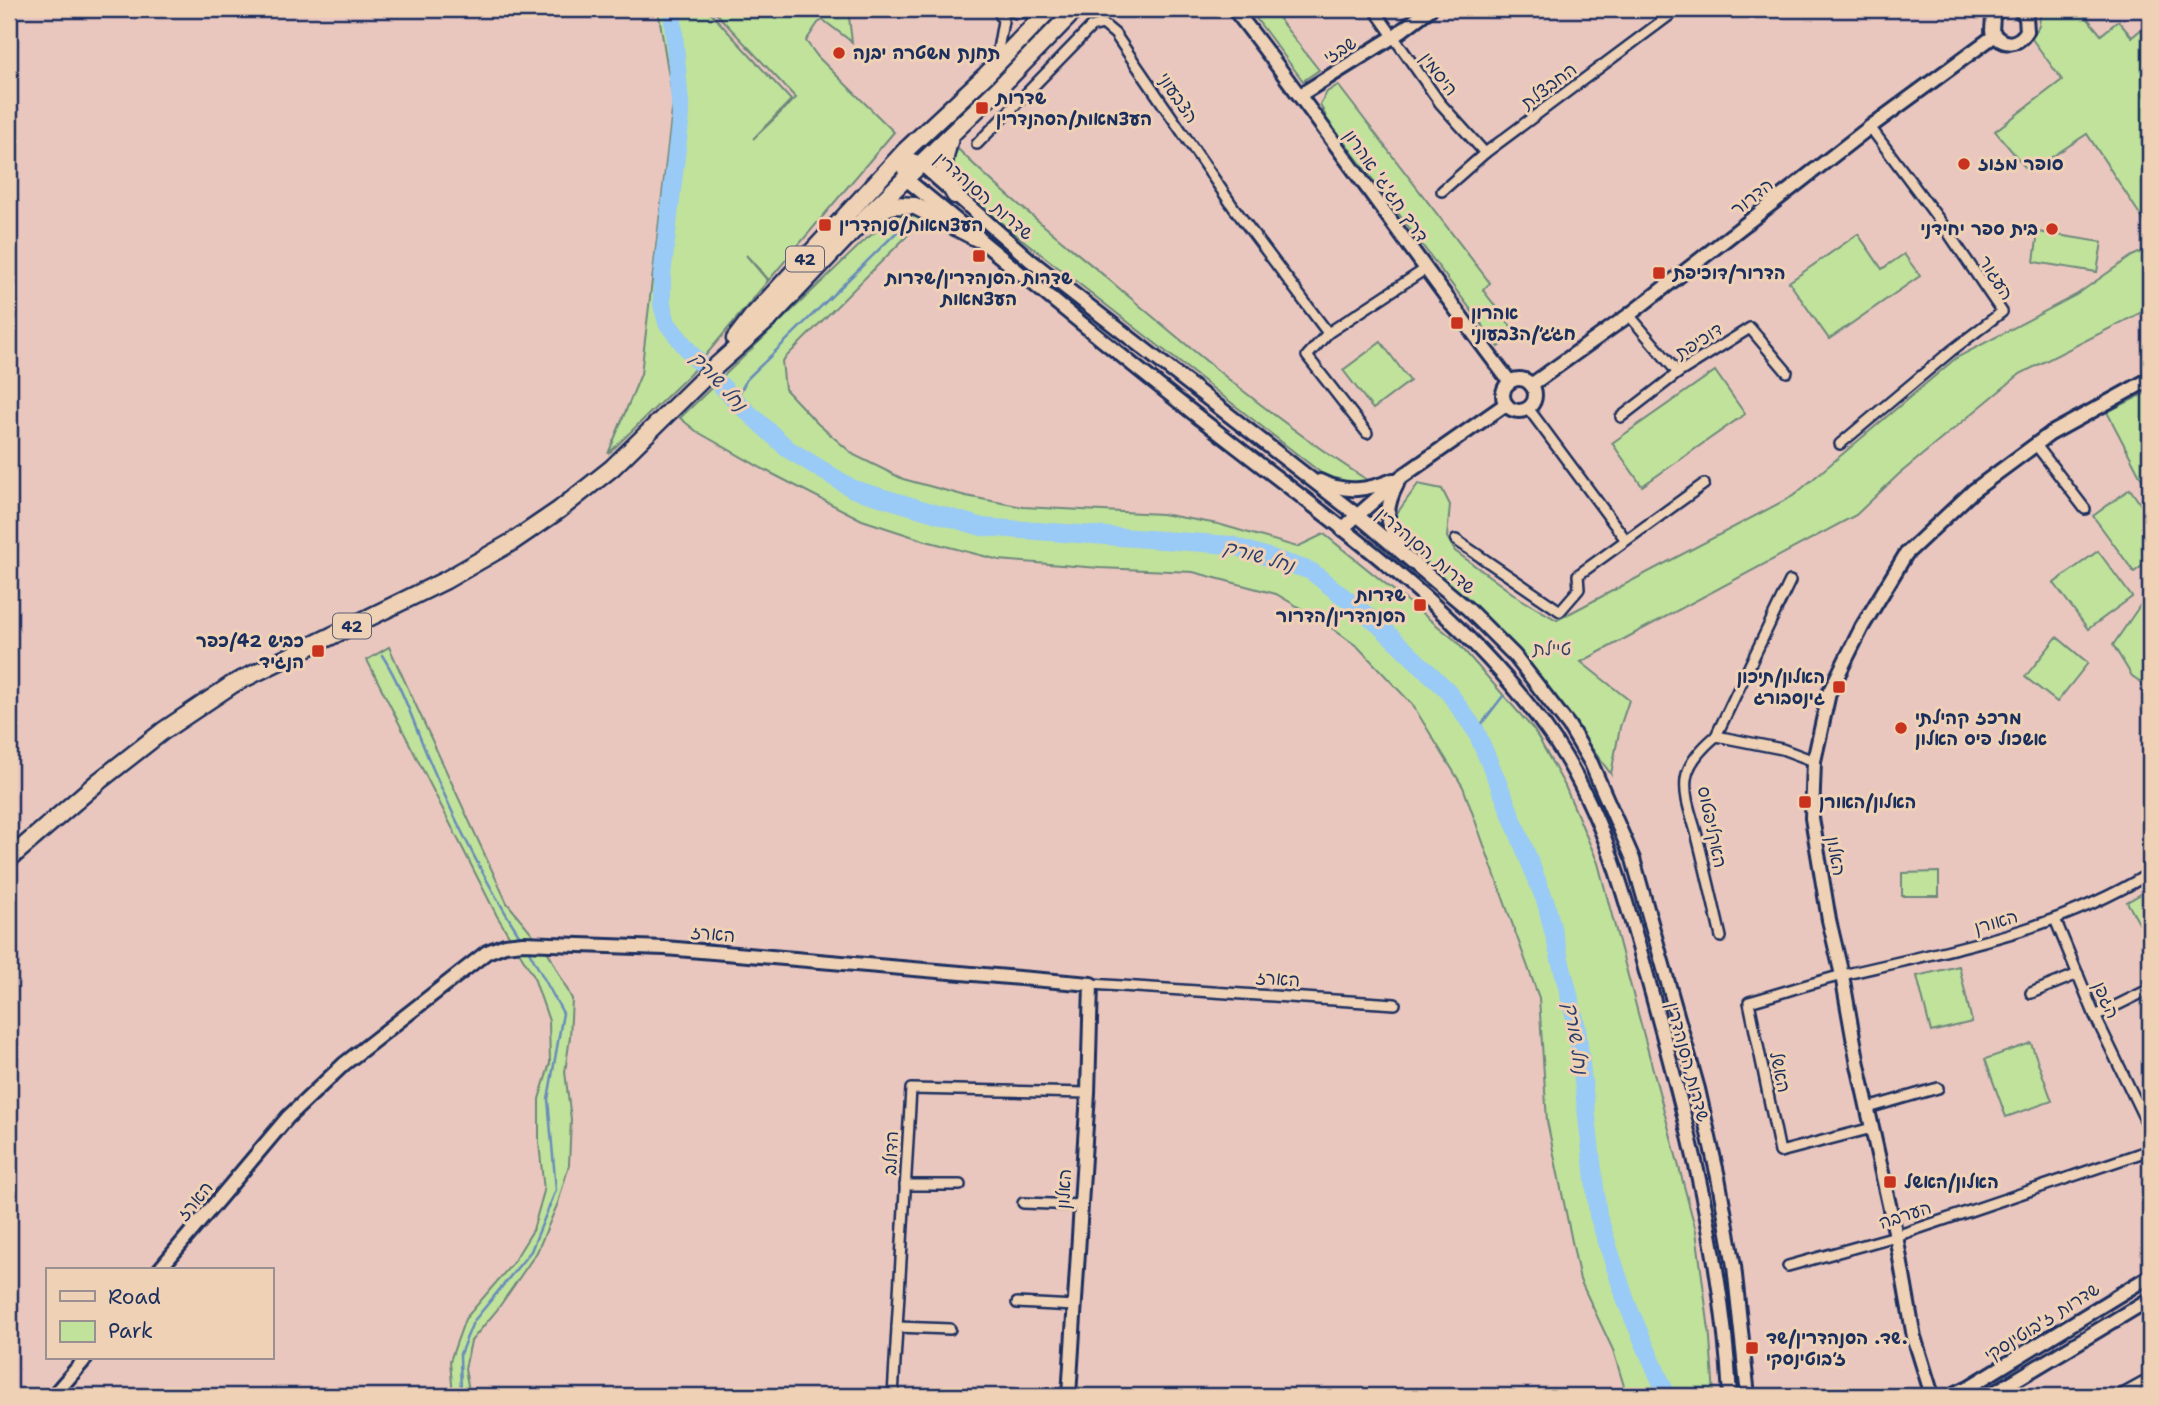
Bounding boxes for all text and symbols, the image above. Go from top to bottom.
street label: שבזי [1319,31,1361,69]
place label: תחנת משטרה יבנה [853,41,1000,65]
marker: תחנת משטרה יבנה [831,45,847,61]
street label: היסמין [1415,47,1463,101]
street label: החבצלת [1515,57,1582,115]
street label: הצבעוני [1152,68,1204,128]
place label: שדרות העצמאות/הסהנדרין [994,86,1152,131]
marker: שדרות העצמאות/הסהנדרין [974,100,990,116]
street label: דרך חג'ג' אהרון [1338,125,1434,247]
street label: שדרות הסנהדרין [930,147,1038,245]
place label: סופר מזוז [1978,152,2064,176]
marker: סופר מזוז [1956,156,1972,172]
street label: הדרור [1726,173,1778,221]
place label: העצמאות/סנהדרין [839,213,983,237]
marker: העצמאות/סנהדרין [817,217,833,233]
place label: בית ספר יחידני [1921,217,2038,241]
marker: בית ספר יחידני [2044,221,2060,237]
road number: 42 [786,246,824,272]
marker: שדרות הסנהדרין/שדרות העצמאות [971,248,987,264]
street label: העגור [1973,251,2019,305]
place label: הדרור/דוכיפת [1671,261,1786,285]
marker: הדרור/דוכיפת [1651,265,1667,281]
place label: שדרות הסנהדרין/שדרות העצמאות [883,266,1073,311]
place label: אהרון חג׳ג׳/הצבעוני [1471,301,1576,346]
marker: אהרון חג׳ג׳/הצבעוני [1449,315,1465,331]
street label: דוכיפת [1670,317,1727,365]
water label: נחל שורק [686,346,753,417]
street label: שדרות הסנהדרין [1371,502,1481,600]
water label: נחל שורק [1221,534,1298,578]
place label: שדרות הסנהדרין/הדרור [1276,583,1406,628]
marker: שדרות הסנהדרין/הדרור [1412,597,1428,613]
road number: 42 [333,614,371,638]
place label: כביש 42/כפר הנגיד [196,629,304,674]
park label: טיילת [1532,637,1571,661]
marker: כביש 42/כפר הנגיד [310,643,326,659]
place label: האלון/תיכון גינסבורג [1737,665,1825,710]
marker: האלון/תיכון גינסבורג [1831,679,1847,695]
place label: מרכז קהילתי אשכול פיס האלון [1915,706,2047,751]
marker: מרכז קהילתי אשכול פיס האלון [1893,720,1909,736]
street label: האקליפטוס [1692,784,1732,870]
place label: האלון/האורן [1819,790,1916,814]
marker: האלון/האורן [1797,794,1813,810]
street label: האלון [1821,834,1851,878]
street label: האורן [1971,904,2021,940]
street label: הארז [690,920,736,948]
street label: הארז [1255,965,1301,993]
street label: הגפן [2087,978,2125,1022]
street label: שדרות הסנהדרין [1660,999,1716,1125]
water label: נחל שורק [1558,1000,1594,1077]
street label: האשל [1764,1049,1796,1095]
street label: הדולב [878,1130,904,1176]
street label: האלון [1051,1168,1077,1210]
place label: האלון/האשל [1904,1170,1999,1194]
marker: האלון/האשל [1882,1174,1898,1190]
street label: הארז [171,1176,219,1226]
street label: הערבה [1876,1195,1934,1235]
legend [46,1268,273,1360]
street label: שדרות ז'בוטינסקי [1980,1277,2104,1367]
text: Road [108,1283,161,1311]
text: Park [108,1317,153,1345]
place label: שד. הסנהדרין/שד. ז׳בוטינסקי [1766,1326,1908,1371]
marker: שד. הסנהדרין/שד. ז׳בוטינסקי [1744,1340,1760,1356]

